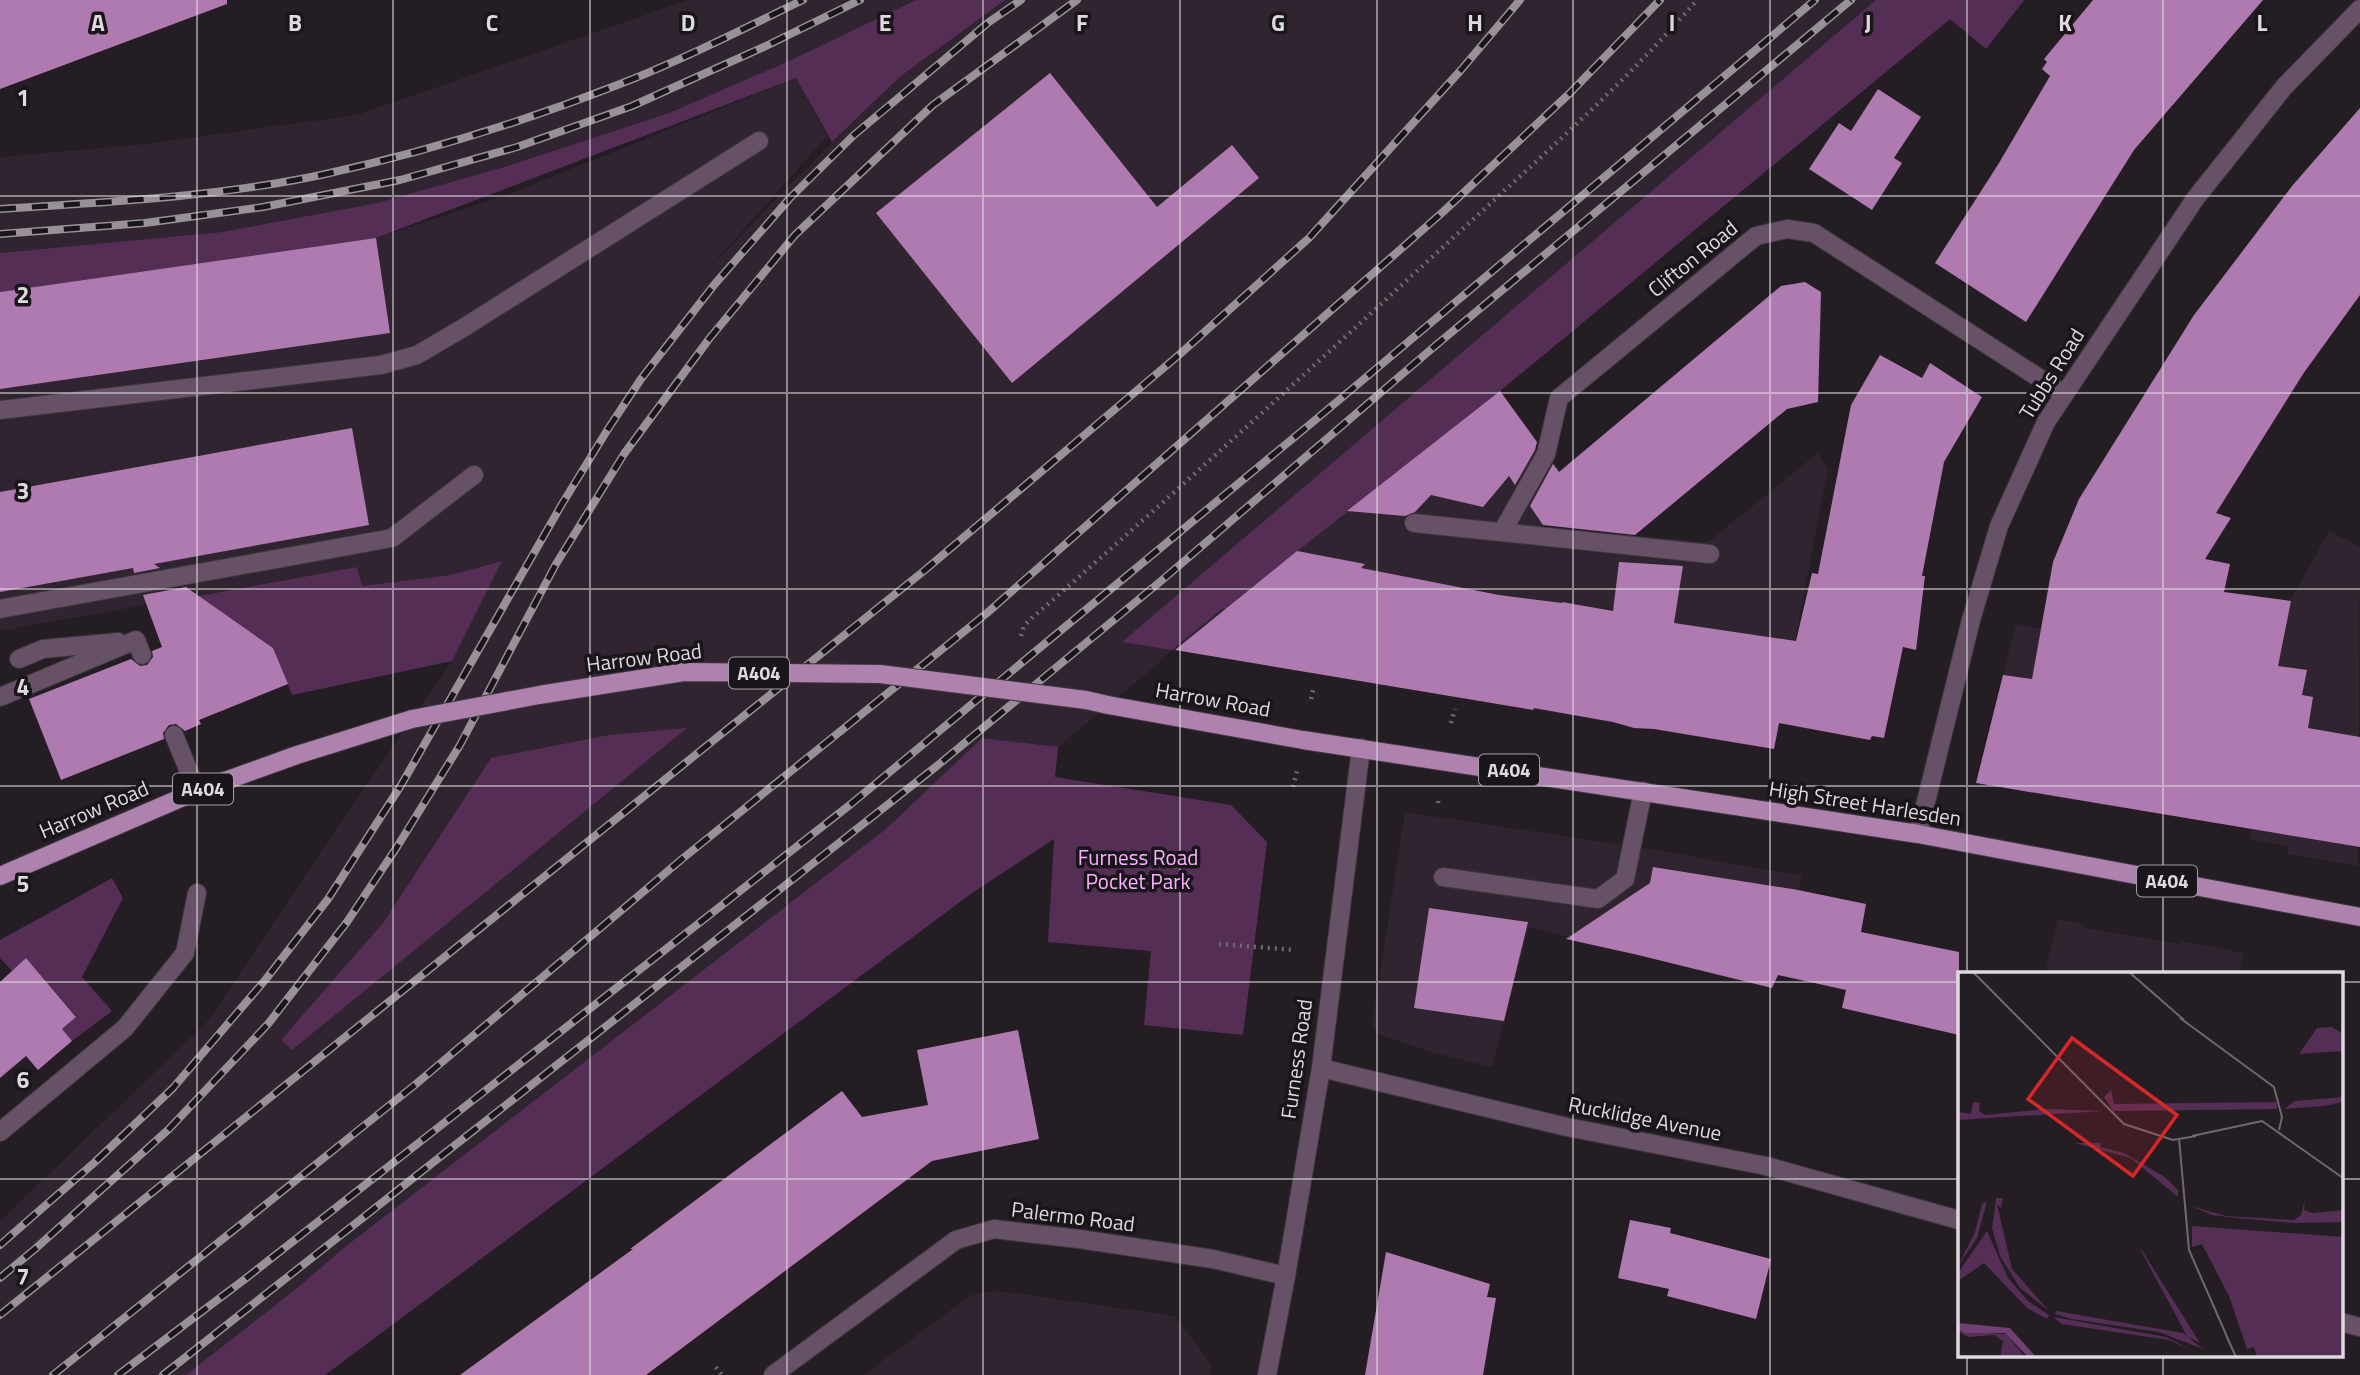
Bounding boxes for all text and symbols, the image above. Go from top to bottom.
text: A [91,5,105,40]
text: B [288,5,302,40]
text: C [486,5,498,40]
text: D [681,5,695,40]
text: E [879,5,891,40]
text: F [1076,5,1088,40]
text: G [1271,5,1285,40]
text: H [1467,5,1483,40]
text: I [1669,5,1675,40]
text: J [1865,5,1871,40]
text: K [2058,5,2072,40]
text: L [2257,5,2268,40]
text: 1 [17,80,29,115]
street label: Clifton Road [1640,212,1744,305]
text: 2 [17,277,29,312]
street label: Tubbs Road [2010,322,2092,425]
text: 3 [17,473,29,508]
street label: Harrow Road [584,634,703,680]
road number: A404 [729,658,789,688]
text: 4 [17,669,29,704]
street label: Harrow Road [1153,673,1273,725]
road number: A404 [1479,754,1539,786]
street label: Harrow Road [34,772,153,846]
street label: High Street Harlesden [1767,772,1964,834]
road number: A404 [173,774,233,804]
park label: Furness Road Pocket Park [1078,841,1198,897]
text: 5 [17,866,29,901]
road number: A404 [2137,866,2197,897]
inset map [1958,972,2342,1358]
street label: Furness Road [1272,997,1320,1121]
text: 6 [17,1062,30,1097]
street label: Rucklidge Avenue [1566,1087,1725,1149]
street label: Palermo Road [1009,1193,1137,1239]
text: 7 [17,1259,29,1294]

